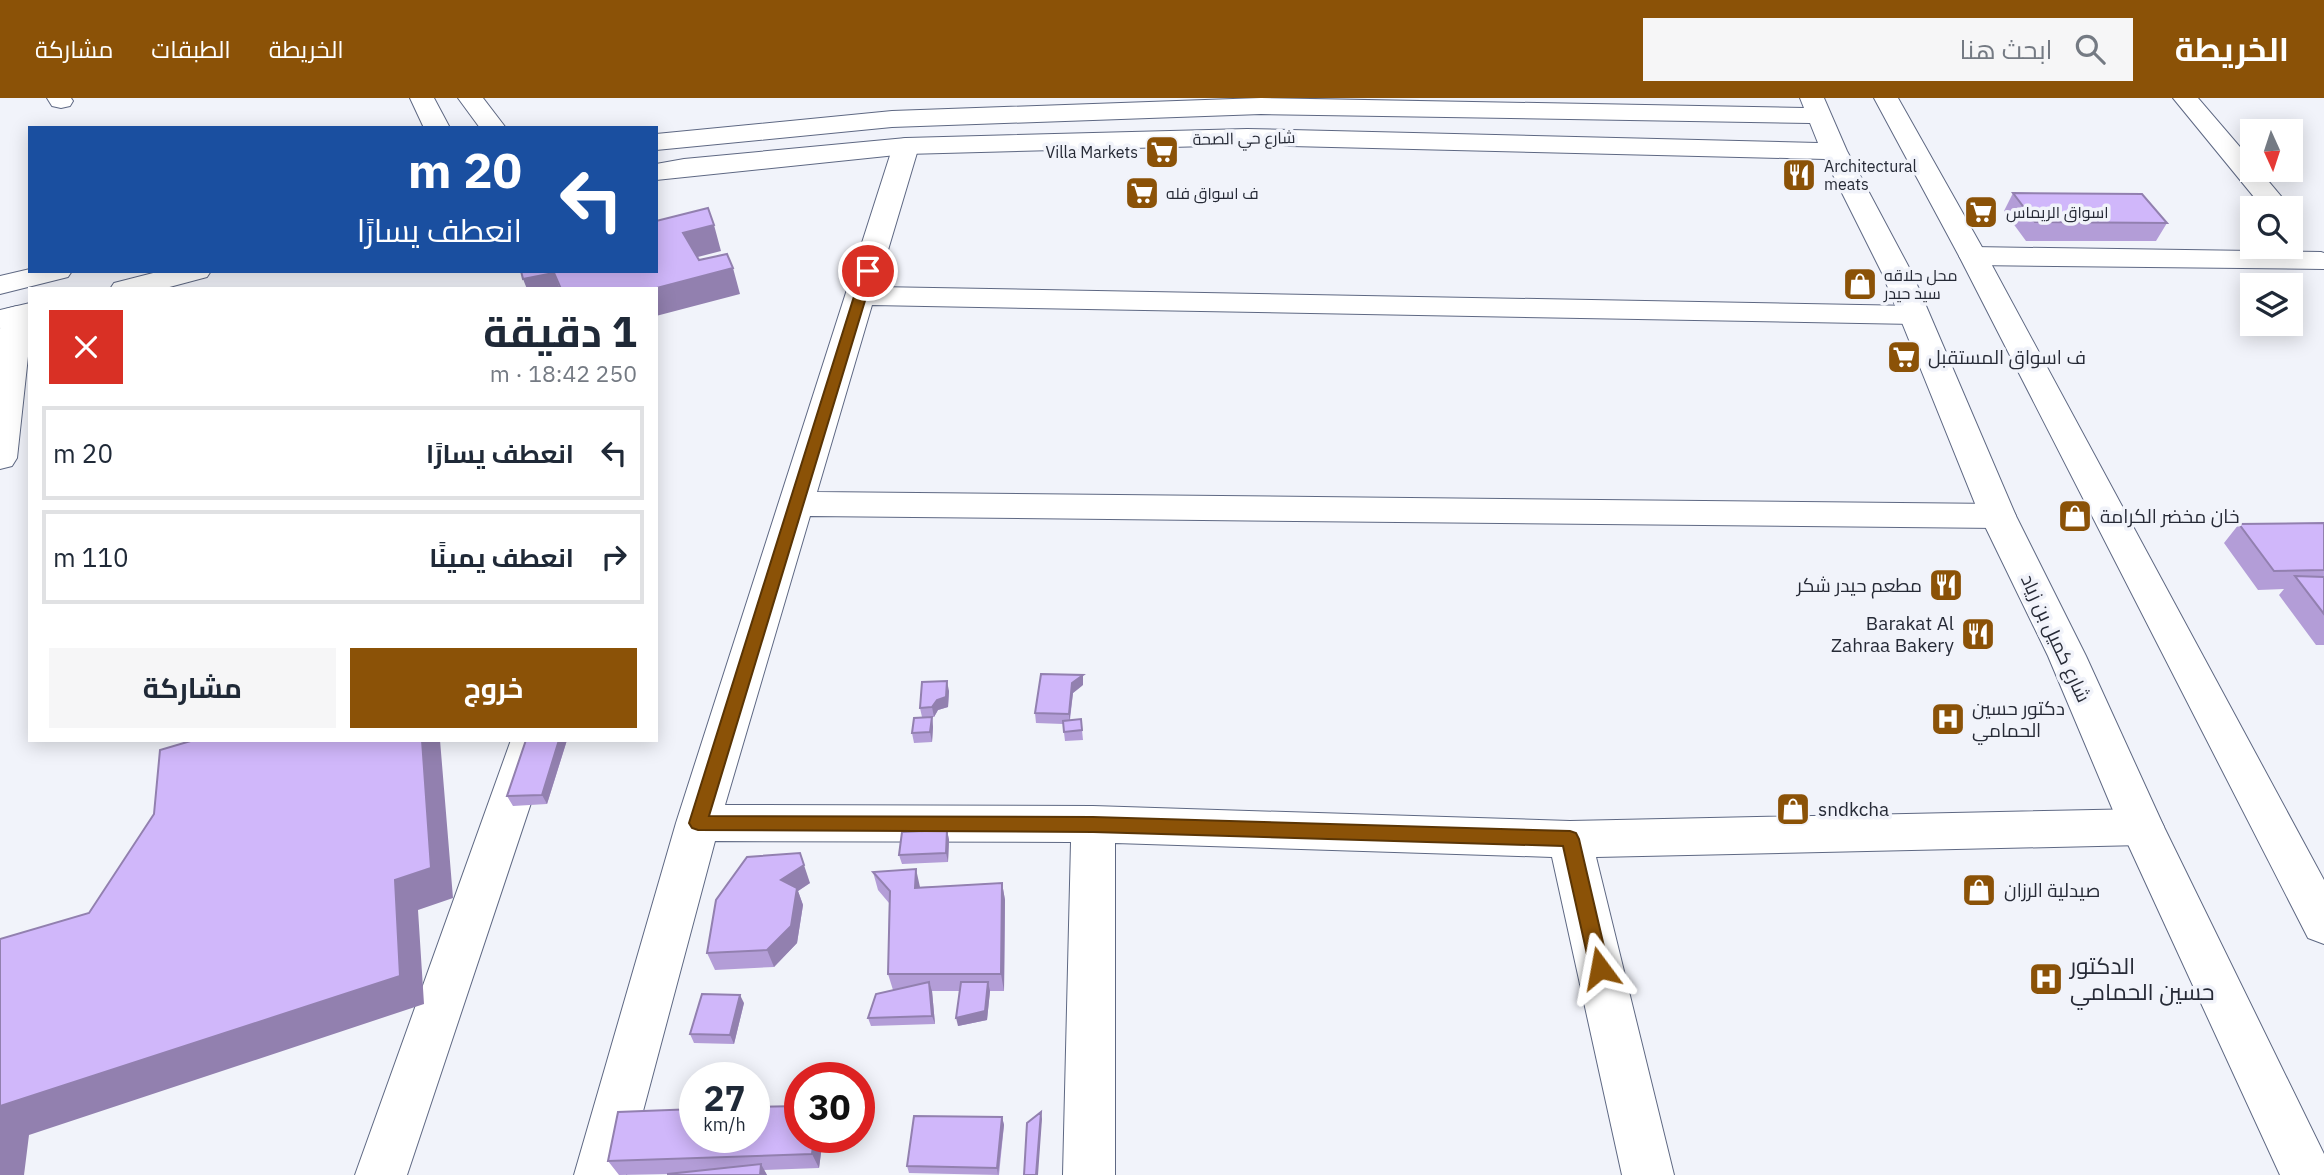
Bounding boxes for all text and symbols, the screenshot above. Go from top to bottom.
search box [1643,18,2133,81]
text: الخريطة [2175,27,2289,70]
icon: search [2071,30,2109,68]
text: ابحث هنا [1960,32,2053,66]
text: مشاركة [35,33,113,65]
text: الطبقات [151,33,231,65]
text: الخريطة [269,33,344,65]
north arrow [2240,119,2303,182]
map controls [2240,119,2303,336]
street label: شارع حي الصحة [1192,127,1296,153]
supermarket icon: Villa Markets [1143,133,1181,171]
text: 20 m [408,138,522,201]
place label: Villa Markets [1046,142,1138,162]
icon: left [546,154,637,245]
restaurant icon: Architectural meats [1780,156,1818,194]
place label: Architectural meats [1824,156,1917,194]
supermarket icon: ف اسواق فله [1123,174,1161,212]
place label: ف اسواق فله [1166,183,1259,204]
supermarket icon: اسواق الريماس [1962,193,2000,231]
button: search [2240,196,2303,259]
place label: اسواق الريماس [2006,202,2109,223]
text: انعطف يسارًا [357,209,522,251]
pin [838,241,898,301]
icon: arrive [849,252,887,290]
shop icon: محل حلاقه سيد حيدر [1841,265,1879,303]
place label: محل حلاقه سيد حيدر [1883,265,1957,303]
button: layers [2240,273,2303,336]
text: 1 دقيقة [483,304,637,359]
button: close [49,310,123,384]
supermarket icon: ف اسواق المستقبل [1885,338,1923,376]
place label: ف اسواق المستقبل [1928,345,2086,370]
text: 250 m · 18:42 [490,358,637,388]
icon: left [595,434,633,472]
text: 20 m [53,436,113,470]
text: انعطف يسارًا [426,436,574,470]
shop icon: خان مخضر الكرامة [2056,497,2094,535]
place label: خان مخضر الكرامة [2100,504,2240,528]
icon: right [595,538,633,576]
text: 110 m [53,540,129,574]
text: انعطف يمينًا [429,540,574,574]
restaurant icon: مطعم حيدر شكر [1927,566,1965,604]
street label: شارع كميل بن زياد [2014,570,2096,707]
place label: مطعم حيدر شكر [1796,573,1922,599]
place label: Barakat Al Zahraa Bakery [1831,611,1955,657]
restaurant icon: Barakat Al Zahraa Bakery [1959,615,1997,653]
button: مشاركة [49,648,336,728]
button: خروج [350,648,637,728]
place label: دكتور حسين الحمامي [1972,696,2065,745]
hospital icon: دكتور حسين الحمامي [1929,700,1967,738]
shop icon: sndkcha [1774,790,1812,828]
place label: sndkcha [1818,797,1889,821]
shop icon: صيدلية الرزان [1960,871,1998,909]
place label: صيدلية الرزان [2004,878,2100,902]
position arrow [1563,931,1637,1005]
place label: الدكتور حسين الحمامي [2068,950,2215,1010]
hospital icon: الدكتور حسين الحمامي [2027,960,2065,998]
speed limit sign: 30 [784,1062,875,1153]
text: 27 [703,1075,746,1121]
text: km/h [703,1113,746,1136]

